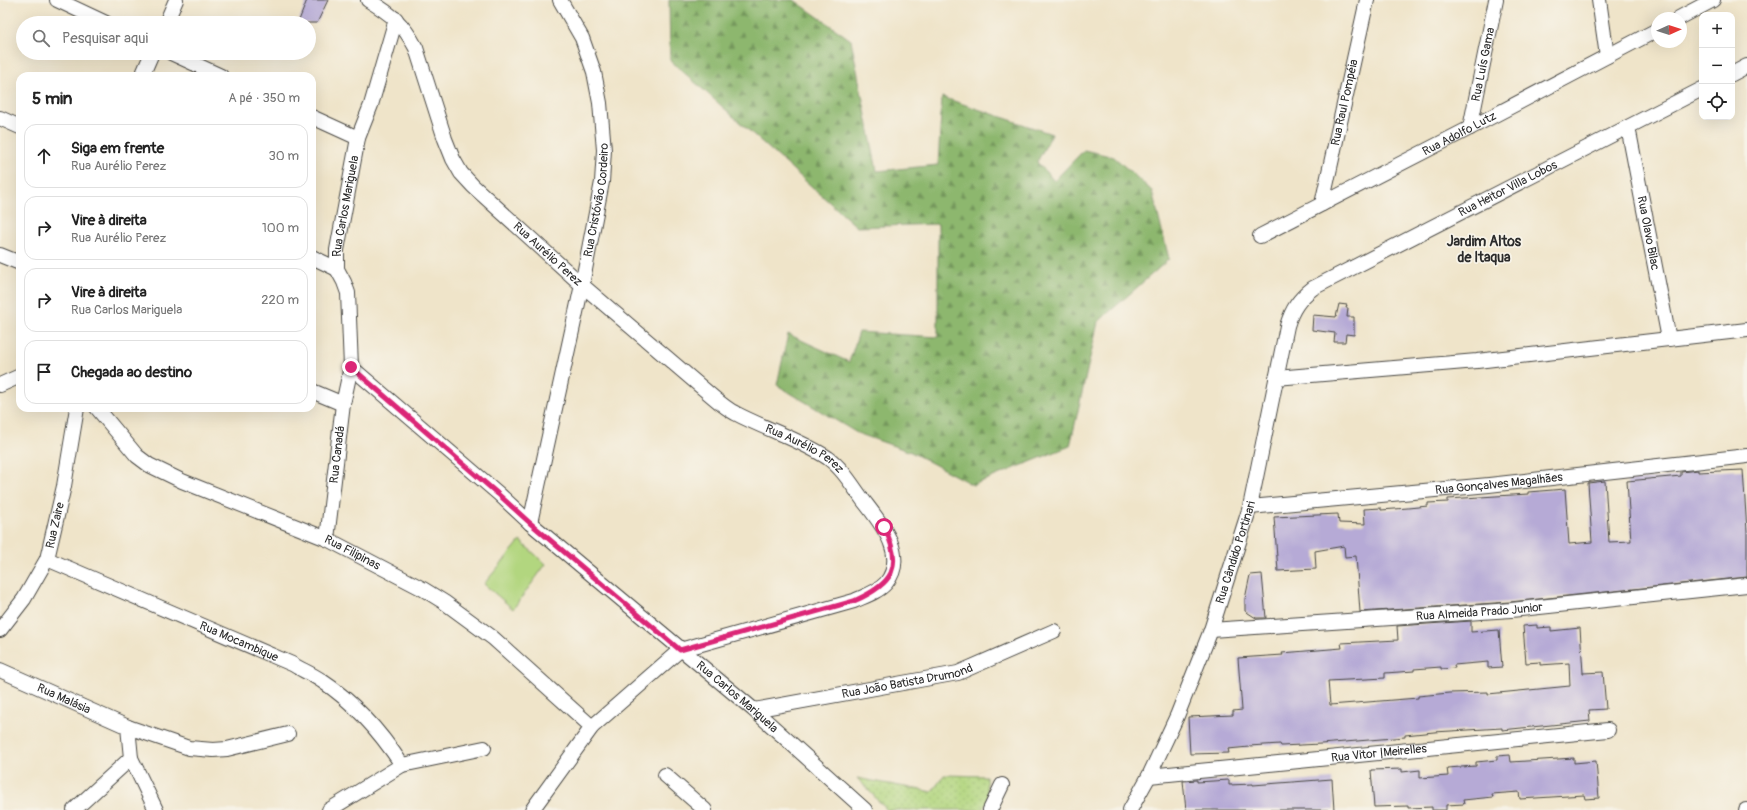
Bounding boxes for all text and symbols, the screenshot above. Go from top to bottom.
north arrow [1651,12,1687,48]
map controls [1699,12,1735,120]
button: + [1699,12,1735,48]
search box [16,16,316,60]
street label: Rua Luís Gama [1469,26,1498,103]
icon: search [30,27,52,49]
text: Pesquisar aqui [62,29,148,48]
button: − [1699,48,1735,84]
street label: Rua Raul Pompéia [1328,57,1362,147]
button: locate [1699,84,1735,120]
text: 5 min [32,88,72,109]
text: A pé · 350 m [228,90,300,106]
street label: Rua Adolfo Lutz [1420,109,1499,159]
text: Siga em frente [71,139,164,158]
street label: Rua Cristóvão Cordeiro [581,142,612,258]
icon: ahead [33,145,55,167]
text: 30 m [269,148,299,164]
street label: Rua Carlos Mariguela [330,154,363,257]
street label: Rua Heitor Villa Lobos [1456,157,1560,220]
text: Rua Aurélio Perez [71,158,166,174]
street label: Rua Olavo Bilac [1634,195,1663,271]
text: Vire à direita [71,211,147,230]
icon: right [33,217,55,239]
street label: Rua Aurélio Perez [510,219,585,290]
text: 100 m [262,220,299,236]
text: Rua Aurélio Perez [71,230,166,246]
district label: Jardim Altos de Itaqua [1447,233,1522,266]
text: Vire à direita [71,283,147,302]
icon: right [33,289,55,311]
text: 220 m [261,292,299,308]
text: Rua Carlos Mariguela [71,302,182,318]
route end [342,358,360,376]
icon: arrive [33,361,55,383]
text: Chegada ao destino [71,363,192,382]
street label: Rua Aurélio Perez [763,421,847,476]
street label: Rua Canadá [327,425,348,484]
street label: Rua Gonçalves Magalhães [1434,470,1564,498]
street label: Rua Cândido Portinari [1213,500,1259,606]
street label: Rua Zaire [43,501,68,550]
route start [875,518,893,536]
street label: Rua Filipinas [322,532,383,574]
street label: Rua Almeida Prado Junior [1416,600,1544,624]
street label: Rua Mocambique [197,618,281,665]
street label: Rua Carlos Mariguela [693,658,781,736]
street label: Rua João Batista Drumond [841,660,975,702]
street label: Rua Malásia [35,680,93,718]
street label: Rua Vitor |Meirelles [1330,741,1428,766]

